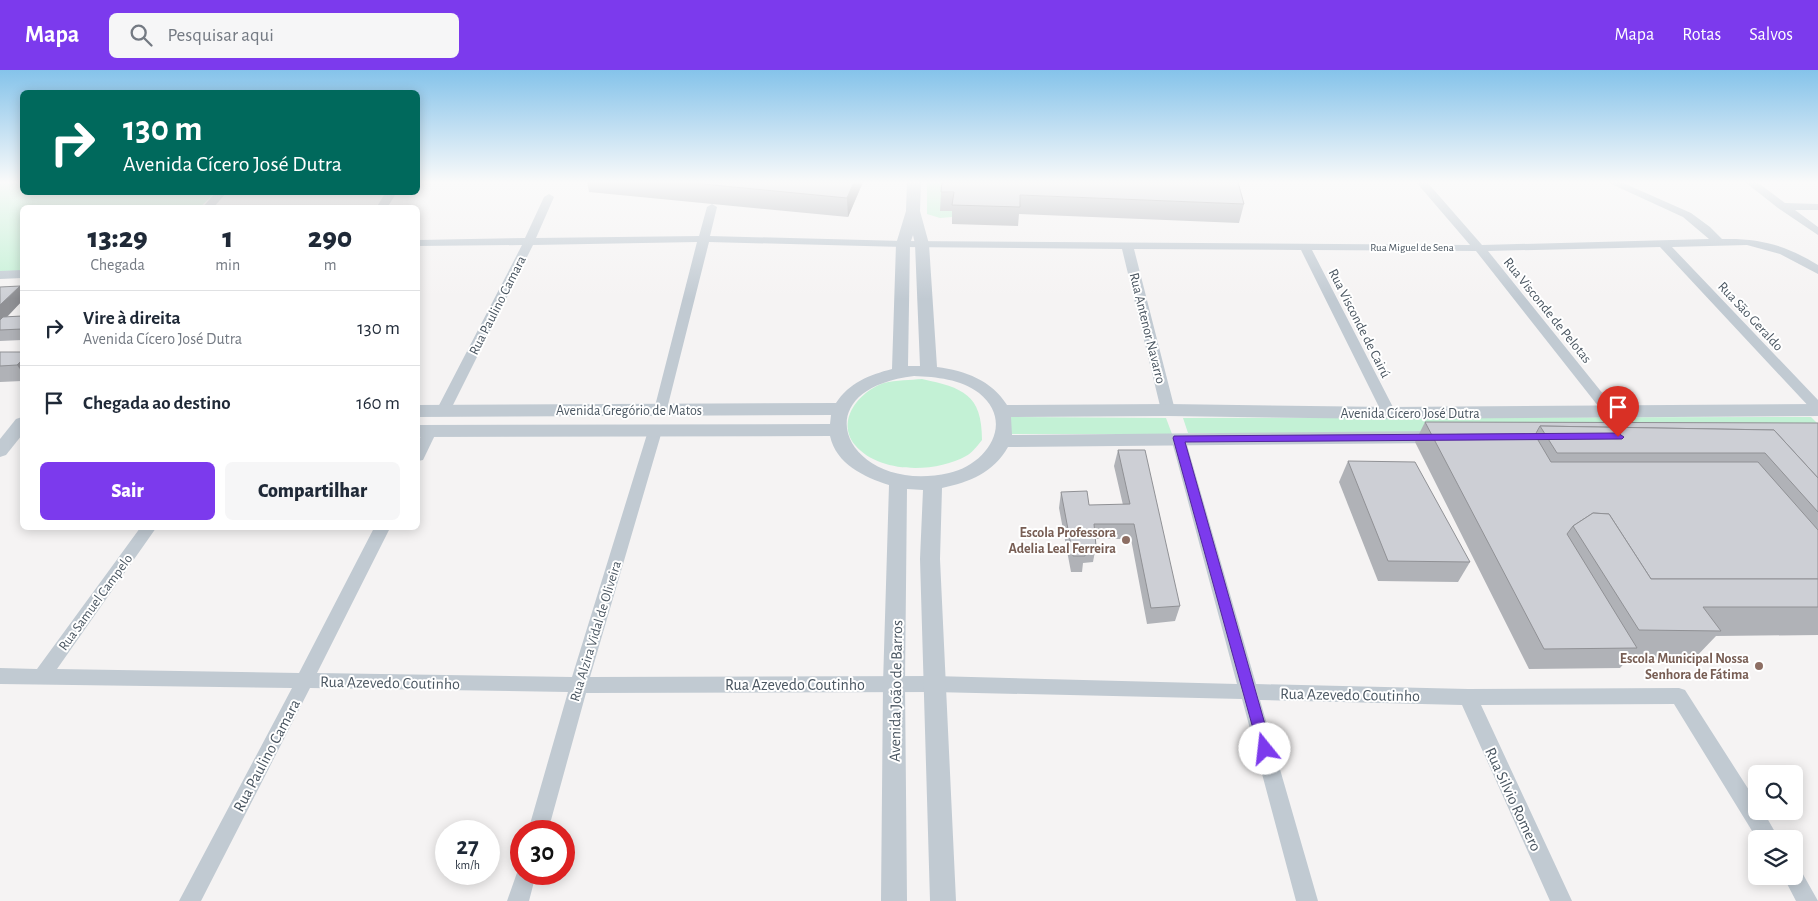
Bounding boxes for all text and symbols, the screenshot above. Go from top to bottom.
search box [109,13,459,58]
icon: search [127,21,155,49]
text: Mapa [25,23,79,47]
text: Pesquisar aqui [167,26,274,45]
text: Mapa [1615,26,1654,44]
text: Rotas [1682,26,1721,44]
text: Salvos [1749,26,1793,44]
icon: right [40,110,105,175]
text: 130 m [123,112,202,147]
text: Avenida Cícero José Dutra [123,153,342,175]
text: 13:29 [88,223,148,253]
text: 1 [222,223,233,253]
text: 290 [308,223,352,253]
street label: Rua Miguel de Sena [1370,242,1454,253]
street label: Rua Paulino Camara [467,253,529,357]
street label: Rua Visconde de Pelotas [1501,255,1594,366]
text: Chegada [90,257,145,273]
text: min [215,257,240,273]
text: m [324,257,337,273]
street label: Rua Visconde de Cairú [1326,267,1393,380]
street label: Rua Antenor Navarro [1126,271,1168,385]
street label: Rua São Geraldo [1715,280,1786,354]
text: Vire à direita [83,309,181,328]
icon: right [40,314,68,342]
text: 130 m [357,319,400,338]
text: Avenida Cícero José Dutra [83,331,242,347]
pin [1597,386,1639,437]
icon: arrive [40,389,68,417]
icon: arrive [1604,393,1632,421]
text: Chegada ao destino [83,394,231,413]
text: 160 m [356,394,400,413]
street label: Avenida Gregório de Matos [556,404,702,418]
street label: Avenida Cícero José Dutra [1340,407,1480,421]
button: Sair [40,462,215,520]
button: Compartilhar [225,462,400,520]
place label: Escola Professora Adelia Leal Ferreira [1009,526,1116,556]
marker: Escola Professora Adelia Leal Ferreira [1120,534,1132,546]
street label: Rua Samuel Campelo [56,552,135,653]
street label: Rua Alzira Vidal de Oliveira [568,559,624,703]
street label: Avenida João de Barros [887,620,905,762]
place label: Escola Municipal Nossa Senhora de Fátima [1620,652,1749,682]
marker: Escola Municipal Nossa Senhora de Fátima [1753,660,1765,672]
street label: Rua Azevedo Coutinho [320,674,460,692]
street label: Rua Azevedo Coutinho [725,677,865,693]
street label: Rua Azevedo Coutinho [1280,686,1420,704]
street label: Rua Paulino Camara [231,697,303,814]
position arrow [1238,722,1290,774]
street label: Rua Silvio Romero [1482,745,1544,854]
map controls [1748,765,1803,885]
button: search [1748,765,1803,820]
speed limit sign: 30 [510,820,575,885]
button: layers [1748,830,1803,885]
text: 27 [456,834,479,859]
text: km/h [455,859,480,871]

